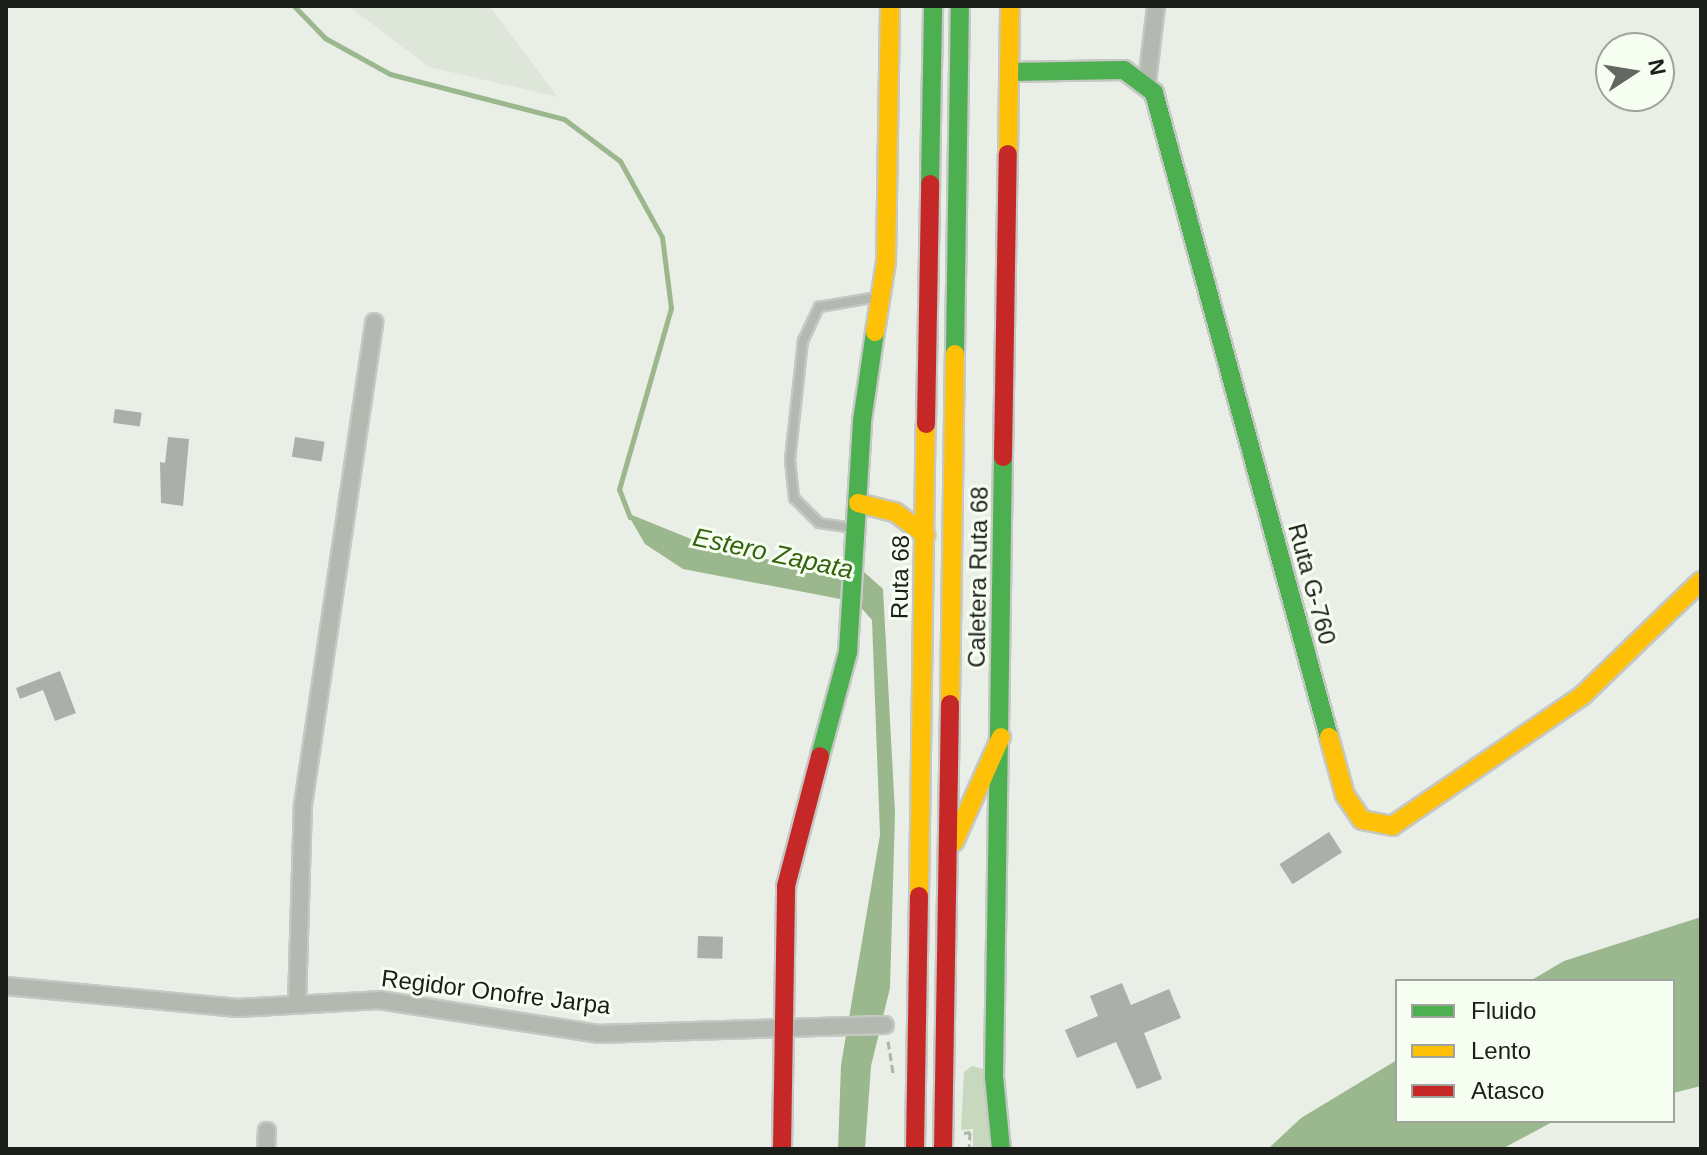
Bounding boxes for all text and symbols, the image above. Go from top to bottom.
north arrow [1595,32,1675,112]
text: N [1643,57,1671,78]
street label: Caletera Ruta 68 [962,486,994,668]
street label: Ruta G-760 [1282,520,1342,648]
water label: Estero Zapata [690,522,856,586]
street label: Ruta 68 [885,535,915,619]
street label: Regidor Onofre Jarpa [380,964,612,1020]
legend [1395,979,1675,1123]
text: Fluido [1471,997,1536,1024]
text: Lento [1471,1037,1531,1064]
text: Atasco [1471,1077,1544,1104]

